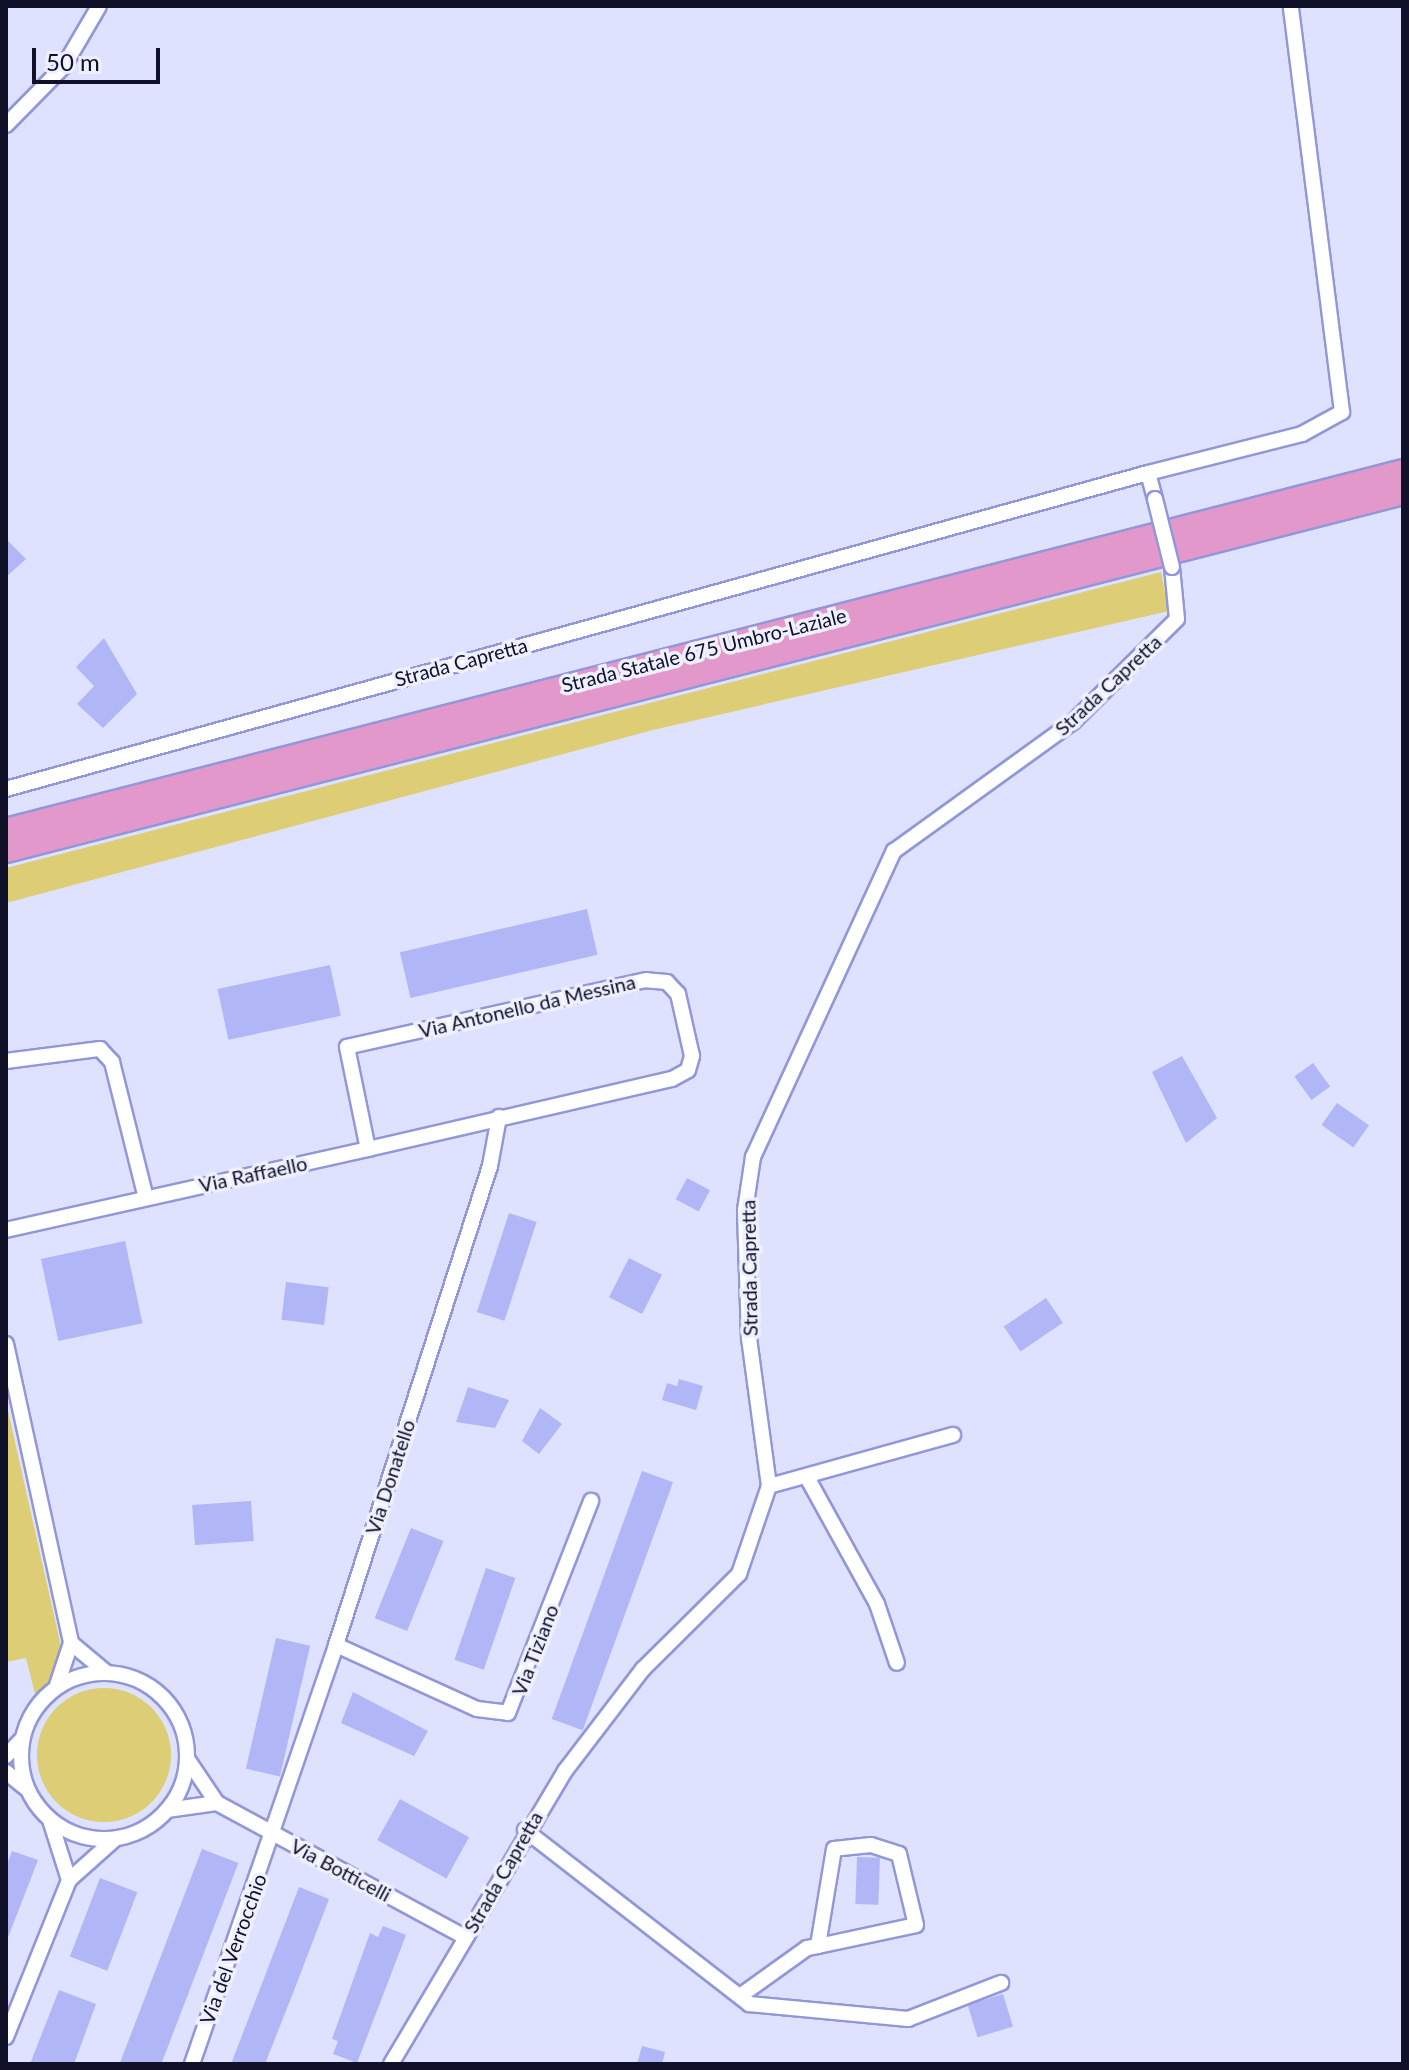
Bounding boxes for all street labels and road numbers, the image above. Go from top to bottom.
street label: Strada Statale 675 Umbro-Laziale [559,603,849,697]
street label: Strada Capretta [1050,630,1166,740]
street label: Strada Capretta [392,633,530,691]
street label: Via Antonello da Messina [416,969,638,1043]
street label: Via Raffaello [197,1151,309,1197]
street label: Strada Capretta [736,1200,762,1336]
street label: Via Donatello [360,1417,420,1537]
street label: Via Tiziano [507,1601,563,1699]
street label: Strada Capretta [459,1807,547,1937]
street label: Via Botticelli [287,1834,395,1906]
street label: Via del Verrocchio [194,1870,272,2028]

